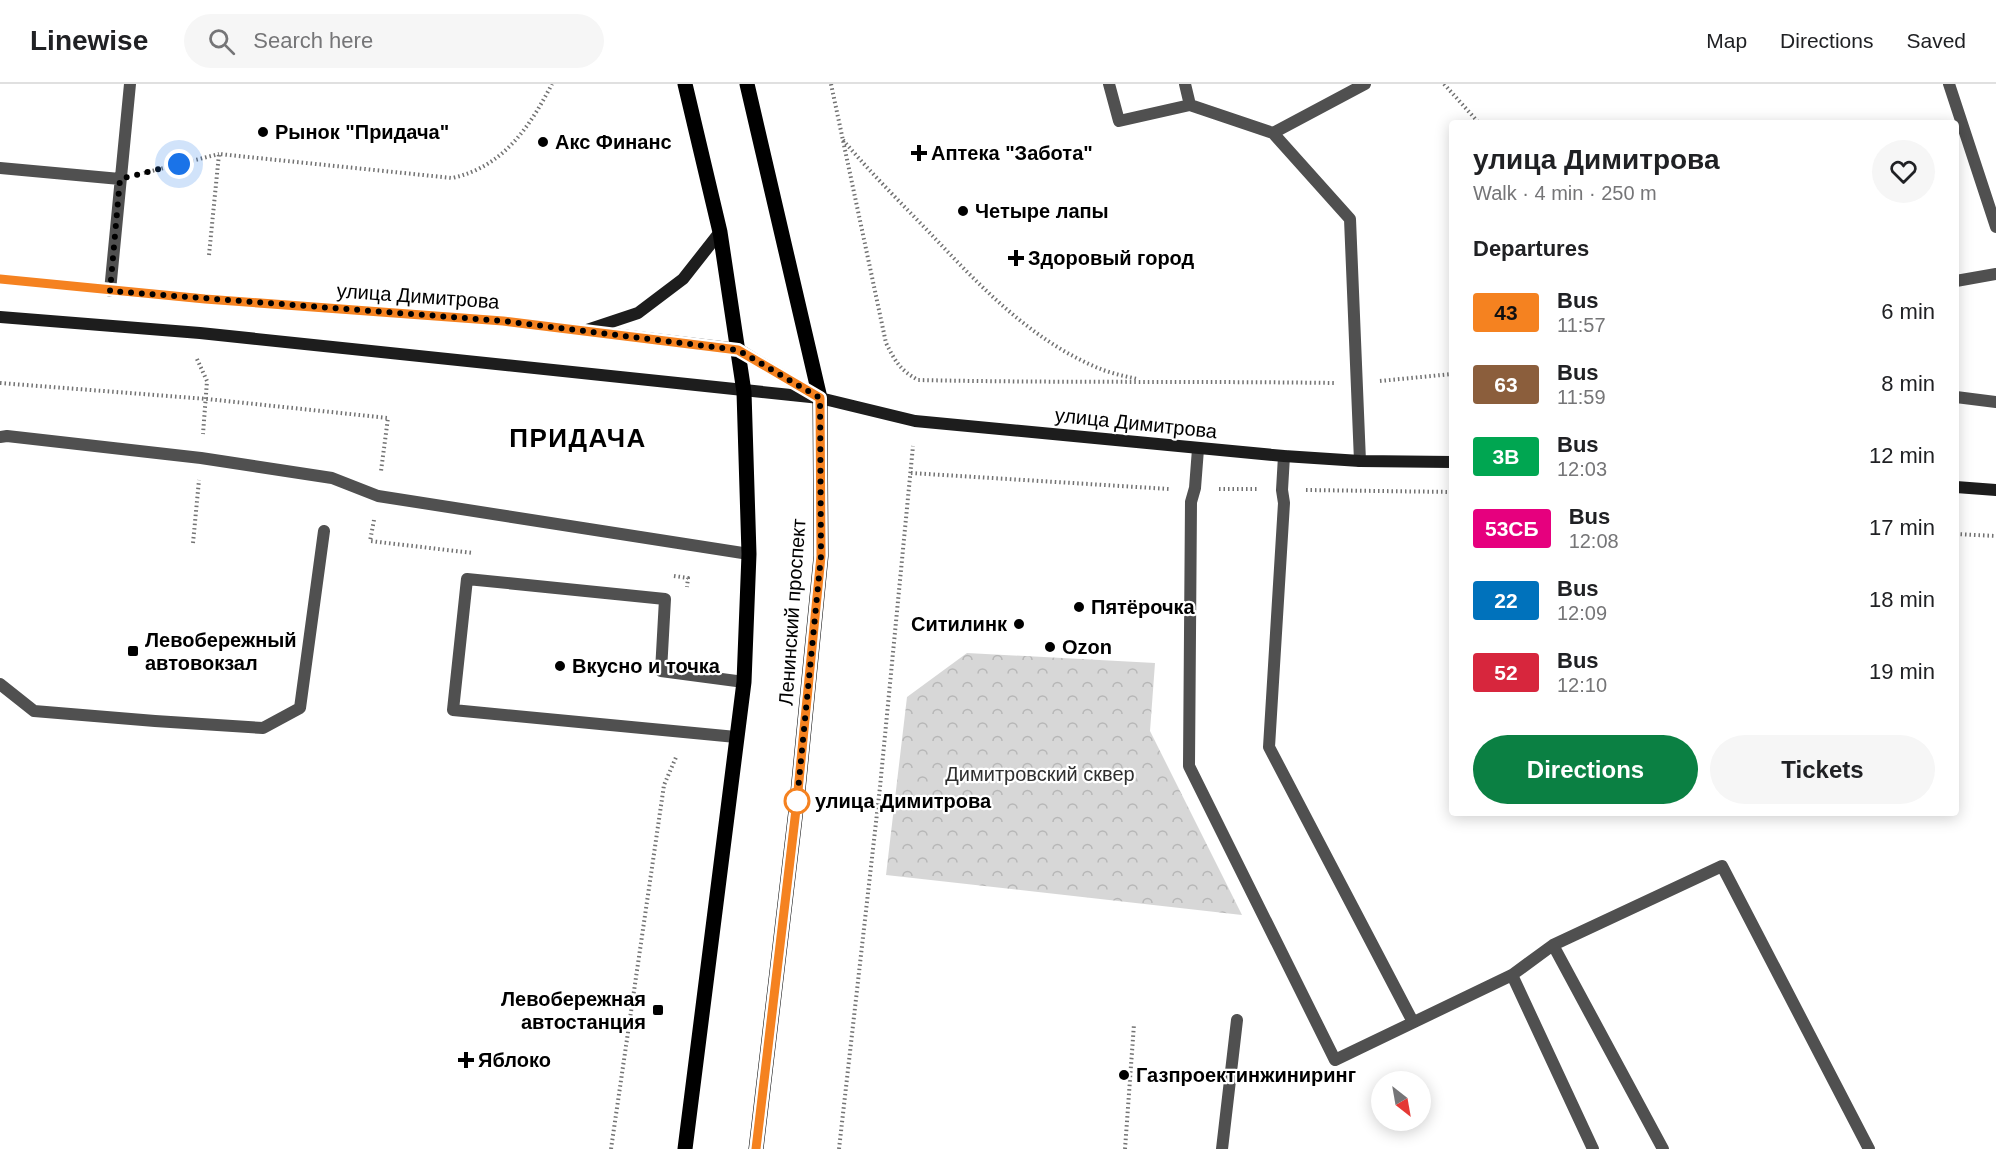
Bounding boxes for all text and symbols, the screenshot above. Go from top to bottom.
search box [184,14,604,68]
text: Linewise [30,25,148,56]
icon: search [205,25,238,58]
text: Search here [253,28,373,53]
text: Map [1706,29,1747,52]
text: Directions [1780,29,1873,52]
text: Saved [1906,29,1966,52]
place label: Рынок "Придача" [275,121,449,143]
marker: Рынок "Придача" [256,125,270,139]
place label: Акс Финанс [555,131,672,153]
marker: Акс Финанс [536,135,550,149]
button: heart [1872,140,1935,203]
place label: Аптека "Забота" [931,142,1093,164]
text: улица Димитрова [1473,144,1720,175]
marker: Аптека "Забота" [912,146,926,160]
your location [164,149,194,179]
text: Walk · 4 min · 250 m [1473,182,1657,204]
place label: Четыре лапы [975,200,1109,222]
marker: Четыре лапы [956,204,970,218]
text: Departures [1473,236,1589,261]
place label: Здоровый город [1028,247,1195,269]
marker: Здоровый город [1009,251,1023,265]
street label: улица Димитрова [336,279,501,313]
text: Bus [1557,288,1599,313]
text: 6 min [1881,299,1935,324]
text: 43 [1494,301,1518,324]
text: 11:57 [1557,314,1606,336]
text: Bus [1557,360,1599,385]
text: 8 min [1881,371,1935,396]
text: 63 [1494,373,1518,396]
text: 11:59 [1557,386,1606,408]
street label: улица Димитрова [1054,404,1219,443]
district label: ПРИДАЧА [509,423,647,453]
text: Bus [1557,432,1599,457]
text: 12 min [1869,443,1935,468]
text: 3В [1493,445,1519,468]
text: 12:03 [1557,458,1607,480]
text: Bus [1569,504,1610,529]
text: 17 min [1869,515,1935,540]
text: 53СБ [1485,517,1539,540]
street label: Ленинский проспект [774,518,810,706]
text: 12:08 [1569,530,1619,552]
text: Bus [1557,576,1599,601]
text: 18 min [1869,587,1935,612]
text: 22 [1494,589,1518,612]
place label: Пятёрочка [1091,596,1196,618]
marker: Пятёрочка [1072,600,1086,614]
text: 12:09 [1557,602,1607,624]
place label: Ситилинк [911,613,1008,635]
marker: Ситилинк [1012,617,1026,631]
place label: Левобережный автовокзал [145,629,297,674]
place label: Ozon [1062,636,1112,658]
marker: Ozon [1043,640,1057,654]
marker: Левобережный автовокзал [126,644,140,658]
text: Bus [1557,648,1599,673]
place label: Вкусно и точка [572,655,721,677]
marker: Вкусно и точка [553,659,567,673]
text: 19 min [1869,659,1935,684]
text: 52 [1494,661,1518,684]
text: 12:10 [1557,674,1607,696]
button: Directions [1473,735,1698,804]
button: Tickets [1710,735,1935,804]
park label: Димитровский сквер [945,763,1135,785]
marker: улица Димитрова [784,788,810,814]
place label: улица Димитрова [815,790,992,812]
place label: Левобережная автостанция [501,988,646,1033]
marker: Левобережная автостанция [651,1003,665,1017]
place label: Яблоко [478,1049,551,1071]
marker: Яблоко [459,1053,473,1067]
place label: Газпроектинжиниринг [1136,1064,1356,1086]
marker: Газпроектинжиниринг [1117,1068,1131,1082]
north arrow [1371,1071,1431,1131]
map controls [1371,1071,1431,1131]

